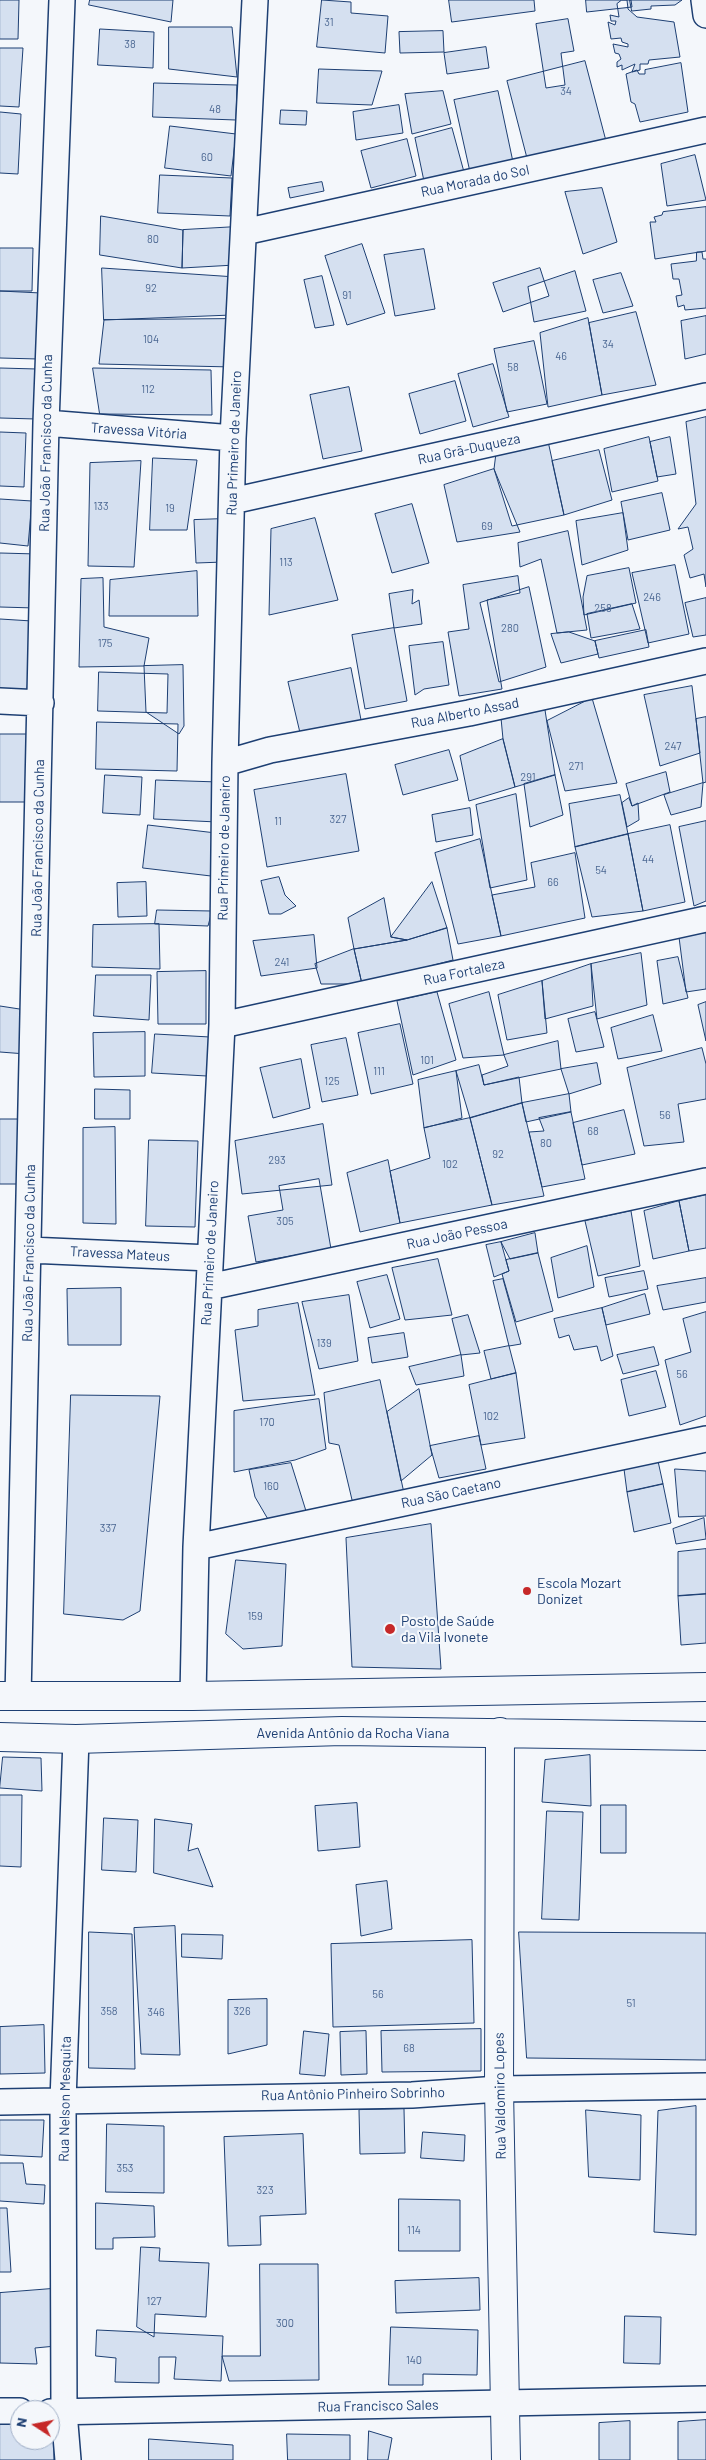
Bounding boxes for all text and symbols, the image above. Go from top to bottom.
house number: 31 [324,15,334,29]
house number: 38 [124,37,136,51]
house number: 34 [560,84,572,98]
house number: 48 [209,102,221,116]
house number: 60 [201,150,213,164]
street label: Rua Morada do Sol [419,161,531,201]
house number: 80 [147,232,159,246]
house number: 92 [145,281,157,295]
house number: 91 [342,288,352,302]
house number: 104 [143,332,159,346]
house number: 34 [602,337,614,351]
house number: 46 [555,349,567,363]
street label: Rua João Francisco da Cunha [36,354,56,532]
house number: 58 [507,360,519,374]
street label: Rua Primeiro de Janeiro [223,370,245,516]
house number: 112 [141,382,155,396]
street label: Travessa Vitória [90,419,188,443]
street label: Rua Grã-Duqueza [416,430,522,468]
house number: 133 [93,499,109,513]
house number: 19 [165,501,175,515]
house number: 69 [481,519,493,533]
house number: 113 [279,555,293,569]
house number: 246 [643,590,661,604]
house number: 258 [594,601,612,615]
house number: 280 [501,621,519,635]
house number: 175 [98,636,112,650]
street label: Rua Alberto Assad [409,694,521,732]
house number: 247 [665,739,681,753]
street label: Rua João Francisco da Cunha [28,759,48,937]
house number: 271 [569,759,583,773]
house number: 291 [520,770,536,784]
street label: Rua Primeiro de Janeiro [214,775,234,921]
house number: 327 [330,812,346,826]
house number: 11 [274,814,282,828]
house number: 44 [642,852,654,866]
house number: 54 [595,863,607,877]
house number: 66 [547,875,559,889]
house number: 241 [275,955,289,969]
street label: Rua Fortaleza [422,955,506,989]
house number: 101 [420,1053,434,1067]
house number: 111 [373,1064,385,1078]
house number: 125 [324,1074,340,1088]
house number: 56 [659,1108,671,1122]
house number: 68 [587,1124,599,1138]
house number: 80 [540,1136,552,1150]
house number: 92 [492,1147,504,1161]
house number: 293 [268,1153,286,1167]
house number: 102 [442,1157,458,1171]
street label: Rua João Francisco da Cunha [19,1164,39,1342]
street label: Rua Primeiro de Janeiro [198,1180,222,1326]
house number: 305 [276,1214,294,1228]
street label: Rua João Pessoa [405,1215,509,1253]
street label: Travessa Mateus [70,1243,170,1265]
house number: 139 [316,1336,332,1350]
house number: 56 [676,1367,688,1381]
house number: 102 [483,1409,499,1423]
house number: 170 [259,1415,275,1429]
street label: Rua São Caetano [399,1474,503,1512]
house number: 160 [263,1479,279,1493]
house number: 337 [100,1521,116,1535]
place label: Escola Mozart Donizet [537,1575,622,1608]
marker: Escola Mozart Donizet [521,1585,533,1597]
house number: 159 [247,1609,263,1623]
place label: Posto de Saúde da Vila Ivonete [401,1613,495,1645]
marker: Posto de Saúde da Vila Ivonete [383,1622,397,1636]
street label: Avenida Antônio da Rocha Viana [257,1725,449,1741]
house number: 56 [372,1987,384,2001]
house number: 51 [626,1996,636,2010]
house number: 358 [100,2004,118,2018]
house number: 326 [233,2004,251,2018]
house number: 346 [147,2005,165,2019]
street label: Rua Valdomiro Lopes [490,2032,510,2160]
street label: Rua Nelson Mesquita [56,2036,74,2162]
house number: 68 [403,2041,415,2055]
street label: Rua Antônio Pinheiro Sobrinho [261,2084,445,2104]
house number: 353 [117,2161,133,2175]
house number: 323 [256,2183,274,2197]
house number: 114 [407,2223,421,2237]
house number: 127 [147,2294,161,2308]
house number: 300 [276,2316,294,2330]
house number: 140 [406,2353,422,2367]
street label: Rua Francisco Sales [317,2397,439,2415]
north arrow [10,2400,60,2450]
text: N [12,2416,30,2428]

